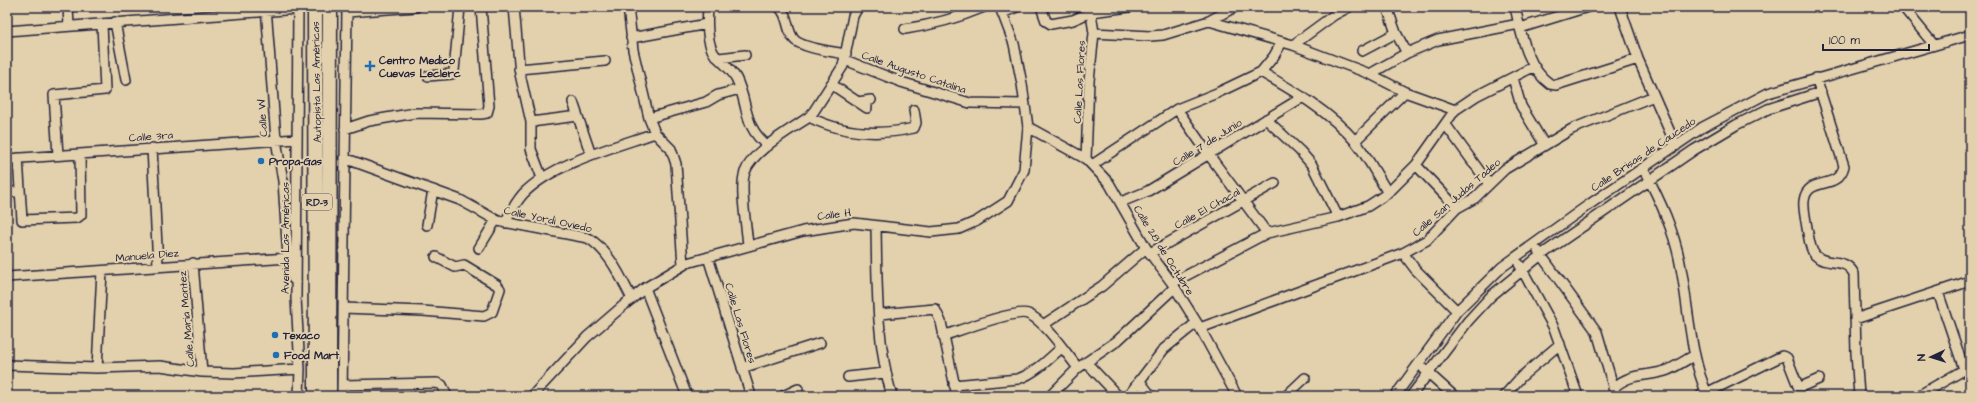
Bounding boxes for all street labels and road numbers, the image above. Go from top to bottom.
street label: Autopista Las Américas [308,21,325,143]
street label: Calle Las Flores [1070,40,1089,124]
street label: Calle Augusto Catalina [859,48,968,98]
street label: Calle W [254,98,271,137]
street label: Calle Brisas de Caucedo [1588,113,1699,195]
street label: Calle 7 de Junio [1170,115,1245,170]
street label: Calle 3ra [128,127,174,146]
street label: Calle San Judas Tadeo [1409,154,1504,240]
street label: Avenida Las Américas [278,182,293,294]
street label: Calle El Chacal [1172,184,1243,233]
road number: RD-3 [302,194,332,210]
street label: Calle 28 de Octubre [1130,202,1197,298]
street label: Calle Yordi Oviedo [503,203,594,236]
street label: Calle H [816,205,852,224]
street label: Manuela Diez [115,245,180,266]
street label: Calle Maria Montez [175,270,198,368]
street label: Calle Las Flores [721,281,760,366]

